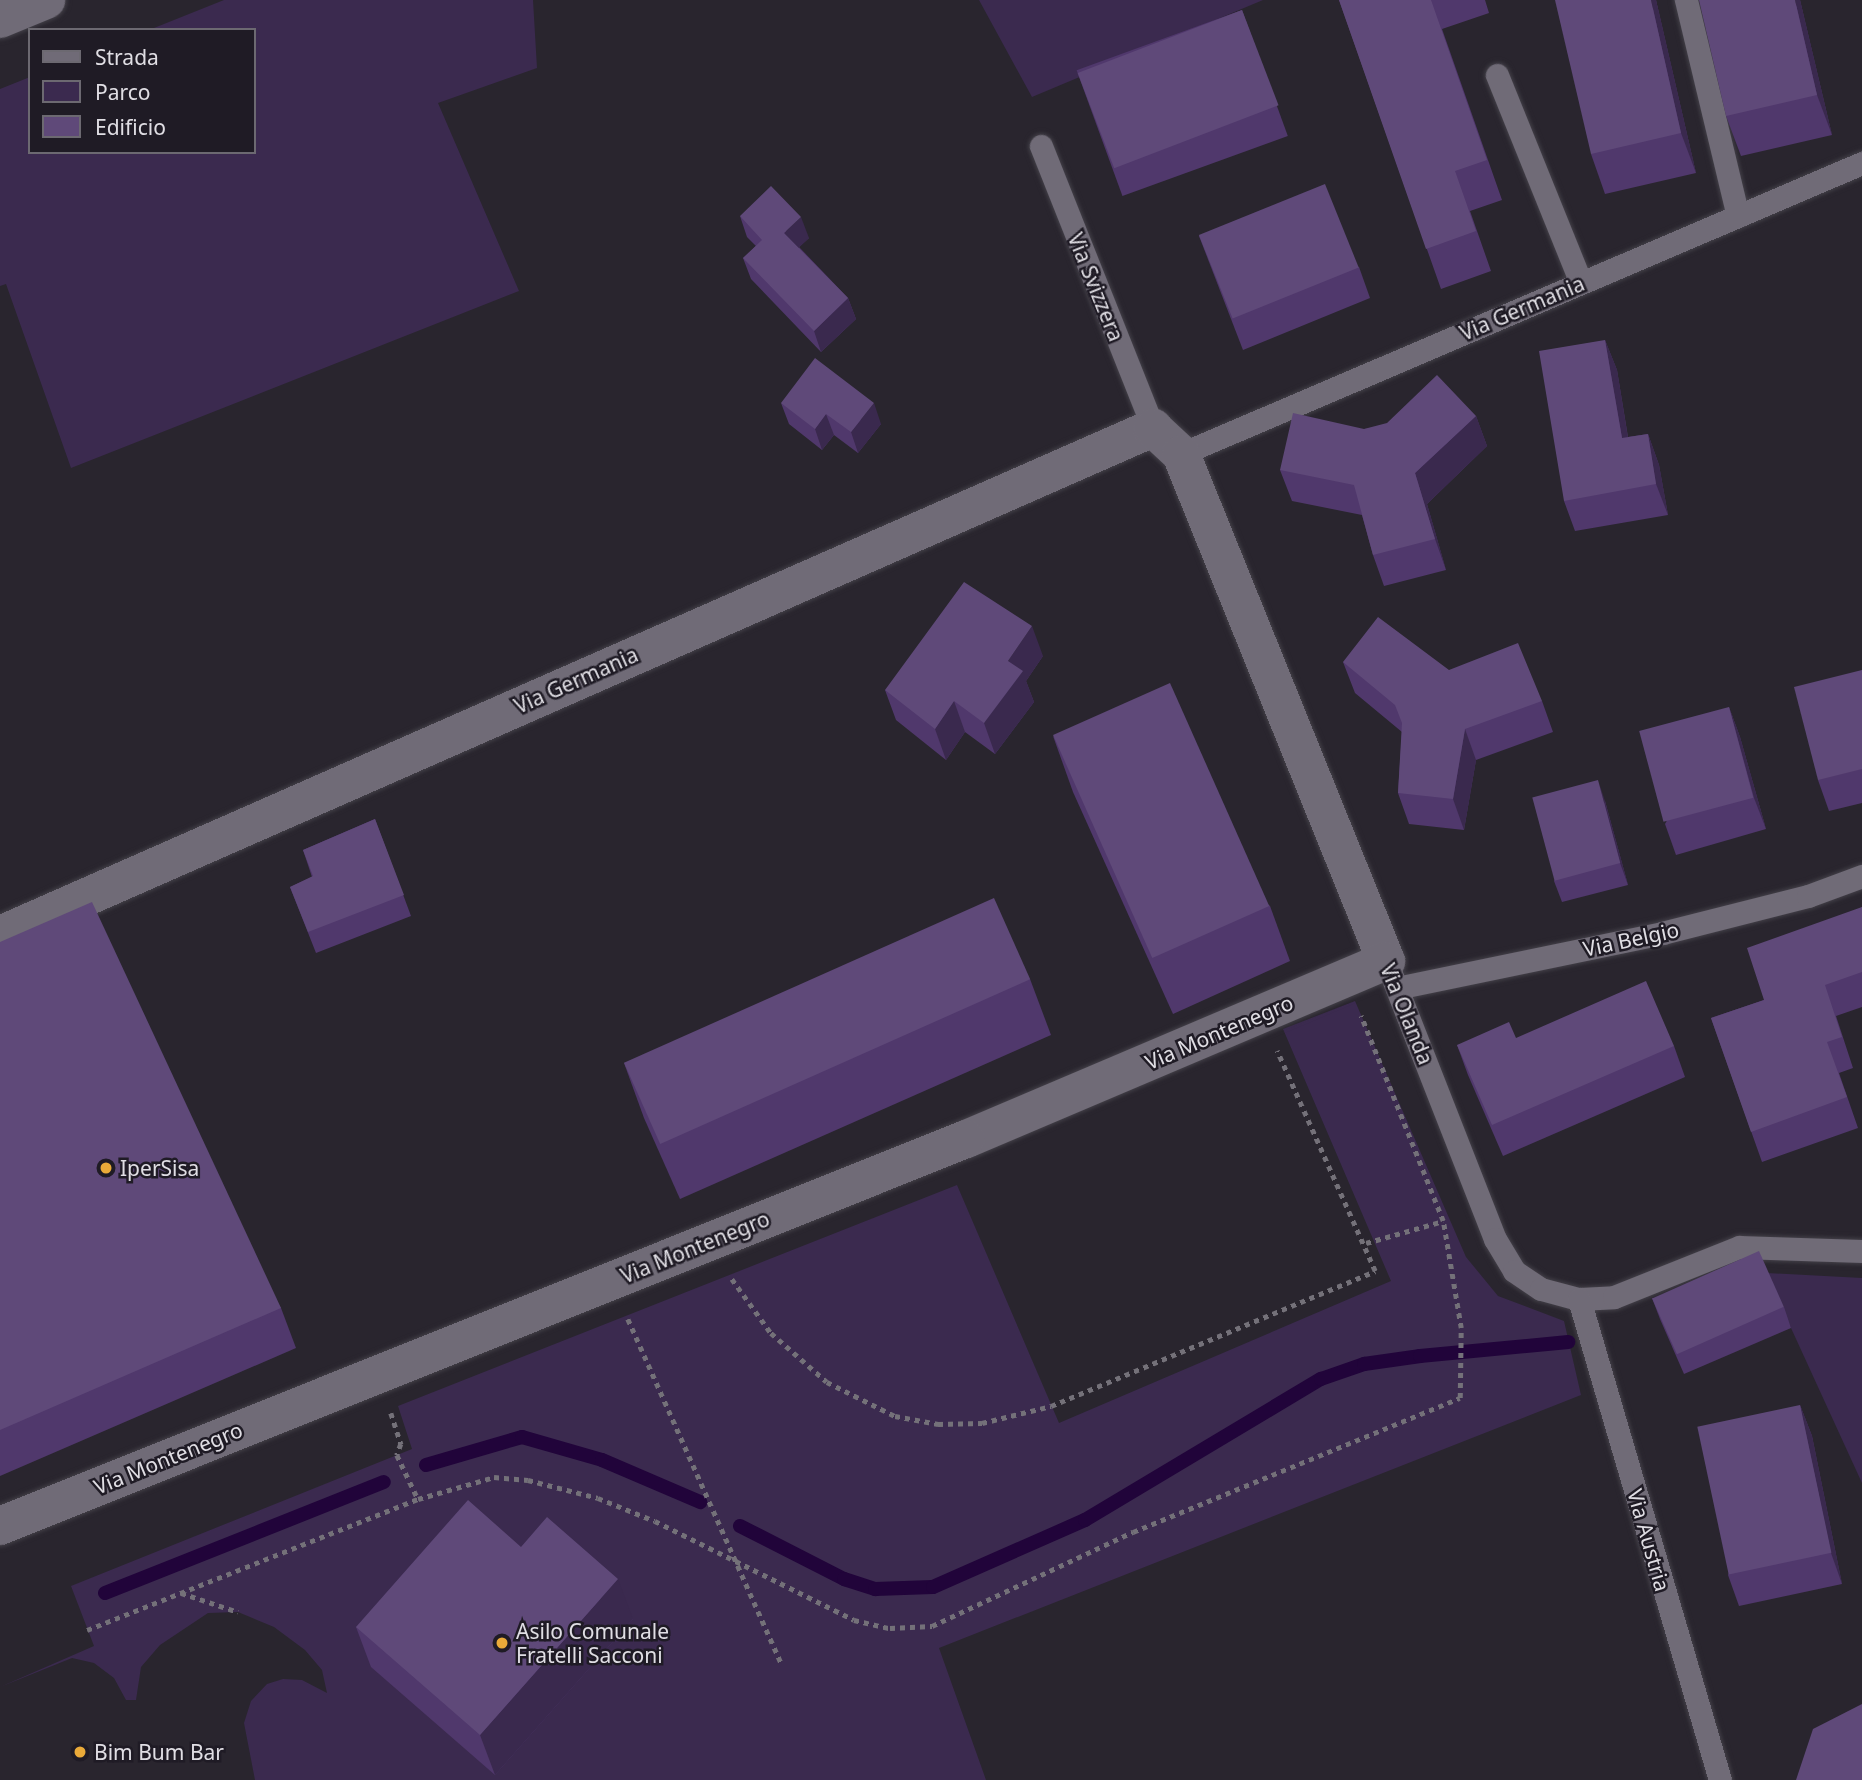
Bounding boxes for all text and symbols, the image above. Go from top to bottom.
legend [28,28,256,154]
text: Strada [95,43,159,71]
text: Parco [95,78,151,106]
text: Edificio [95,113,166,141]
street label: Via Svizzera [1063,229,1129,345]
street label: Via Germania [1456,270,1588,346]
street label: Via Germania [510,642,642,718]
street label: Via Belgio [1581,917,1681,961]
street label: Via Olanda [1375,960,1439,1068]
street label: Via Montenegro [1141,990,1297,1074]
place label: IperSisa [120,1155,199,1181]
marker: IperSisa [98,1160,114,1176]
street label: Via Montenegro [617,1206,773,1288]
street label: Via Montenegro [90,1417,246,1499]
street label: Via Austria [1622,1486,1676,1594]
place label: Asilo Comunale Fratelli Sacconi [516,1618,669,1668]
marker: Asilo Comunale Fratelli Sacconi [494,1635,510,1651]
place label: Bim Bum Bar [94,1739,224,1765]
marker: Bim Bum Bar [72,1744,88,1760]

